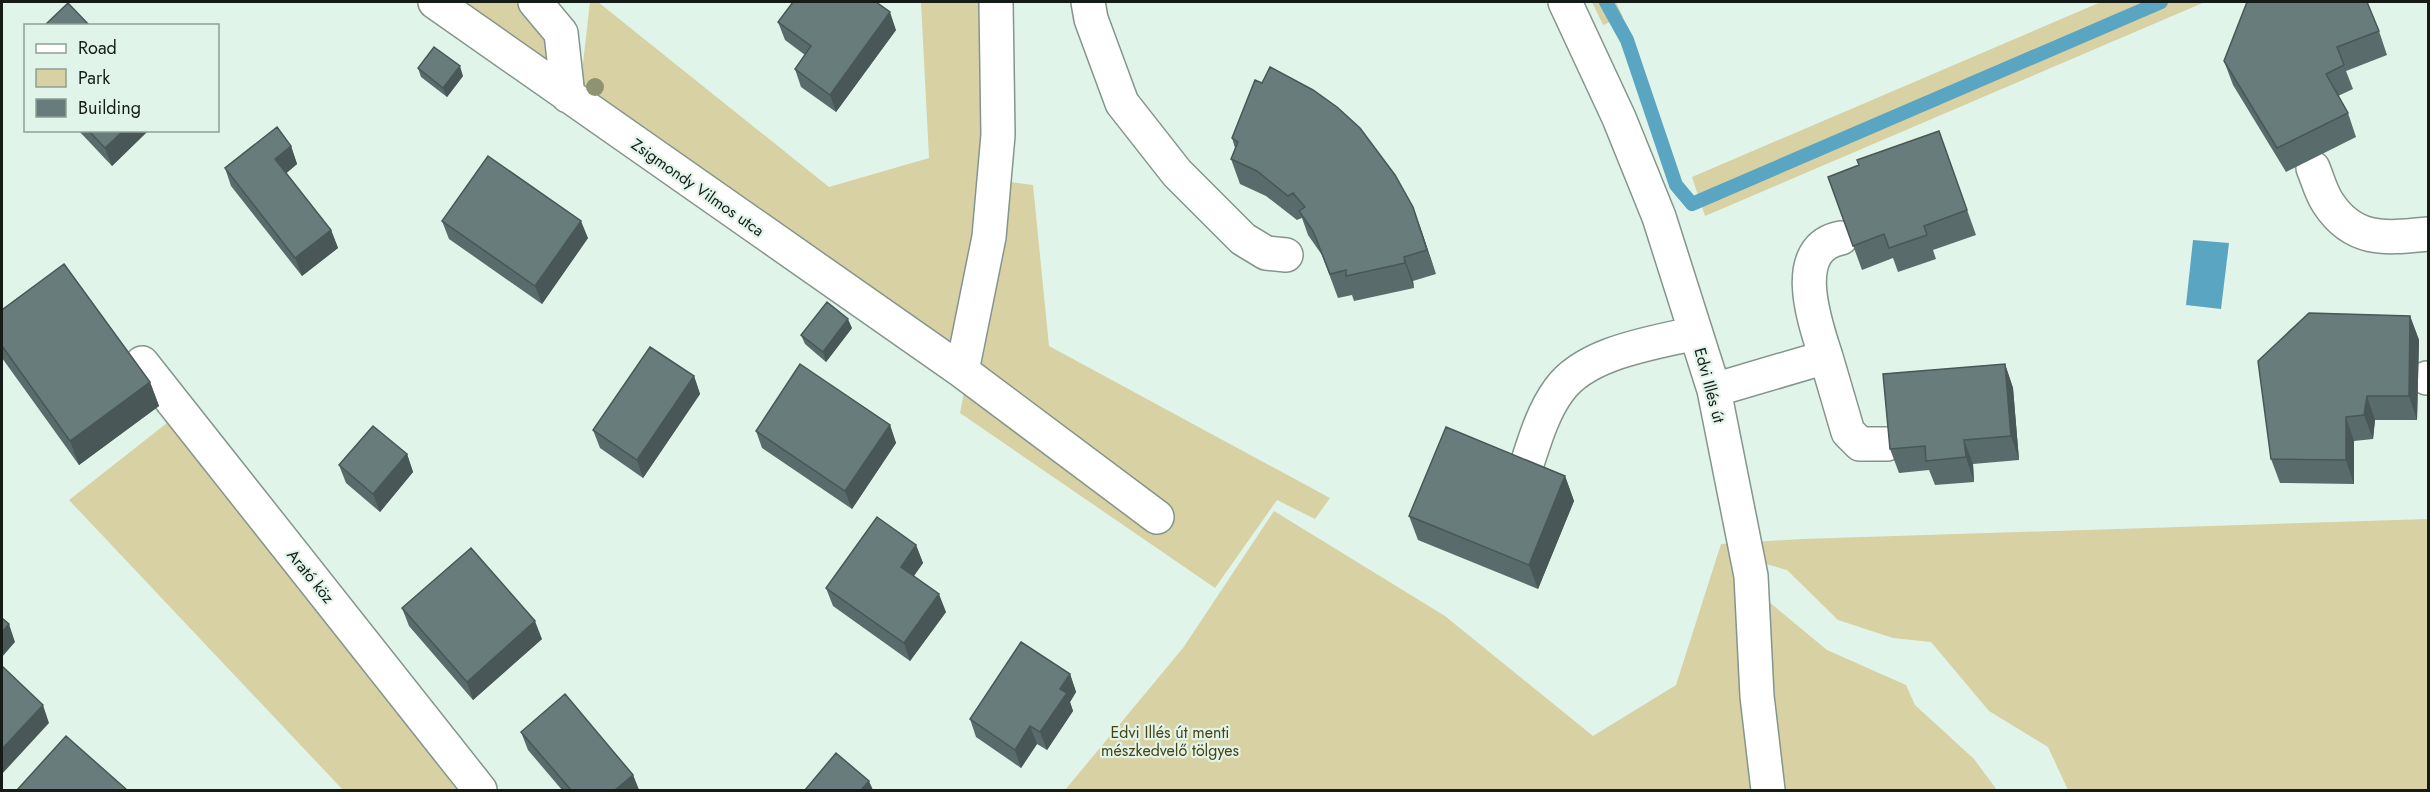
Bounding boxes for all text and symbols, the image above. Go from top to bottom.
legend [24,24,219,132]
text: Road [78,35,117,61]
text: Park [78,65,110,91]
text: Building [78,95,141,121]
street label: Zsigmondy Vilmos utca [627,133,769,242]
street label: Edvi Illés út [1688,345,1731,425]
street label: Arató köz [282,544,340,609]
park label: Edvi Illés út menti mészkedvelő tölgyes [1101,721,1239,762]

